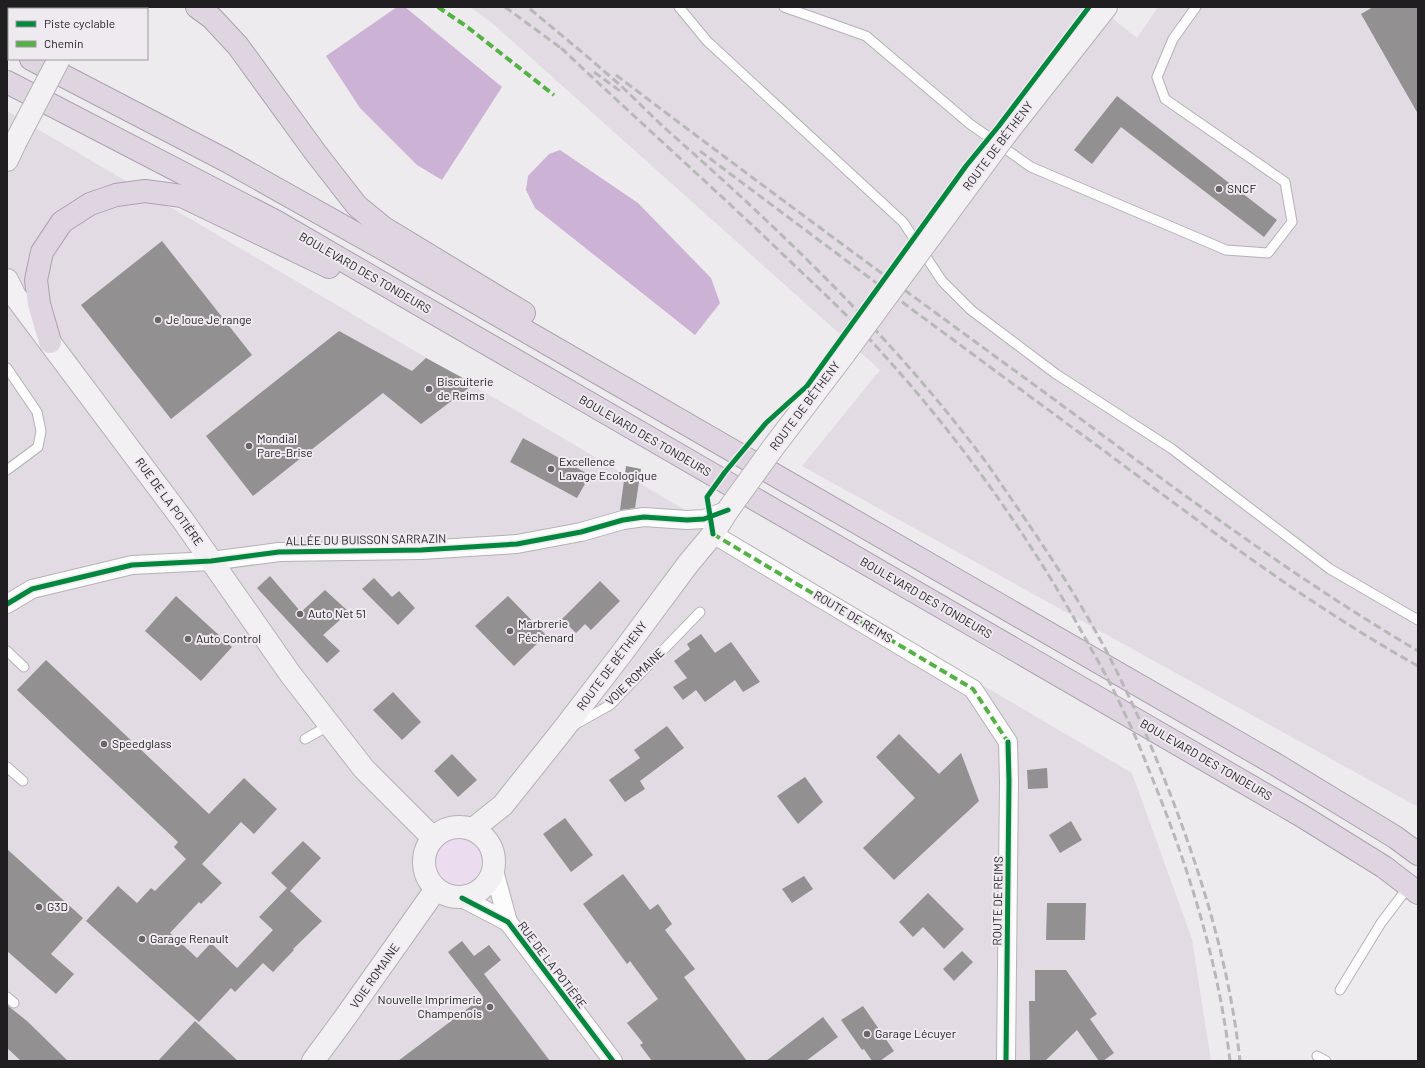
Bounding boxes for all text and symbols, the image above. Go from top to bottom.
legend [8,8,148,60]
text: Piste cyclable [44,16,115,30]
text: Chemin [44,36,84,50]
street label: ROUTE DE BÉTHENY [959,98,1035,193]
place label: SNCF [1227,181,1256,195]
marker: SNCF [1214,184,1224,194]
street label: BOULEVARD DES TONDEURS [297,229,434,316]
place label: Je loue Je range [166,312,252,326]
marker: Je loue Je range [153,315,163,325]
street label: ROUTE DE BÉTHENY [766,358,842,453]
place label: Biscuiterie de Reims [437,374,494,402]
marker: Biscuiterie de Reims [424,384,434,394]
street label: BOULEVARD DES TONDEURS [577,392,714,479]
place label: Mondial Pare-Brise [257,431,313,459]
marker: Mondial Pare-Brise [244,441,254,451]
place label: Excellence Lavage Ecologique [559,454,657,482]
street label: RUE DE LA POTIÈRE [133,455,206,548]
marker: Excellence Lavage Ecologique [546,464,556,474]
street label: ALLÉE DU BUISSON SARRAZIN [286,531,446,547]
street label: BOULEVARD DES TONDEURS [858,554,995,641]
street label: ROUTE DE REIMS [812,587,895,645]
place label: Auto Net 51 [308,606,366,620]
marker: Auto Net 51 [295,609,305,619]
place label: Marbrerie Péchenard [518,616,574,644]
street label: ROUTE DE BÉTHENY [573,618,649,713]
marker: Marbrerie Péchenard [505,626,515,636]
place label: Auto Control [196,631,261,645]
marker: Auto Control [183,634,193,644]
street label: VOIE ROMAINE [602,645,667,708]
street label: BOULEVARD DES TONDEURS [1138,716,1275,803]
place label: Speedglass [112,736,172,750]
marker: Speedglass [99,739,109,749]
street label: ROUTE DE REIMS [989,856,1005,946]
place label: G3D [47,899,68,913]
marker: G3D [34,902,44,912]
street label: RUE DE LA POTIÈRE [516,918,590,1011]
place label: Garage Renault [150,931,229,945]
marker: Garage Renault [137,934,147,944]
street label: VOIE ROMAINE [347,940,402,1011]
place label: Nouvelle Imprimerie Champenois [378,992,482,1020]
marker: Nouvelle Imprimerie Champenois [485,1002,495,1012]
place label: Garage Lécuyer [875,1026,957,1040]
marker: Garage Lécuyer [862,1029,872,1039]

